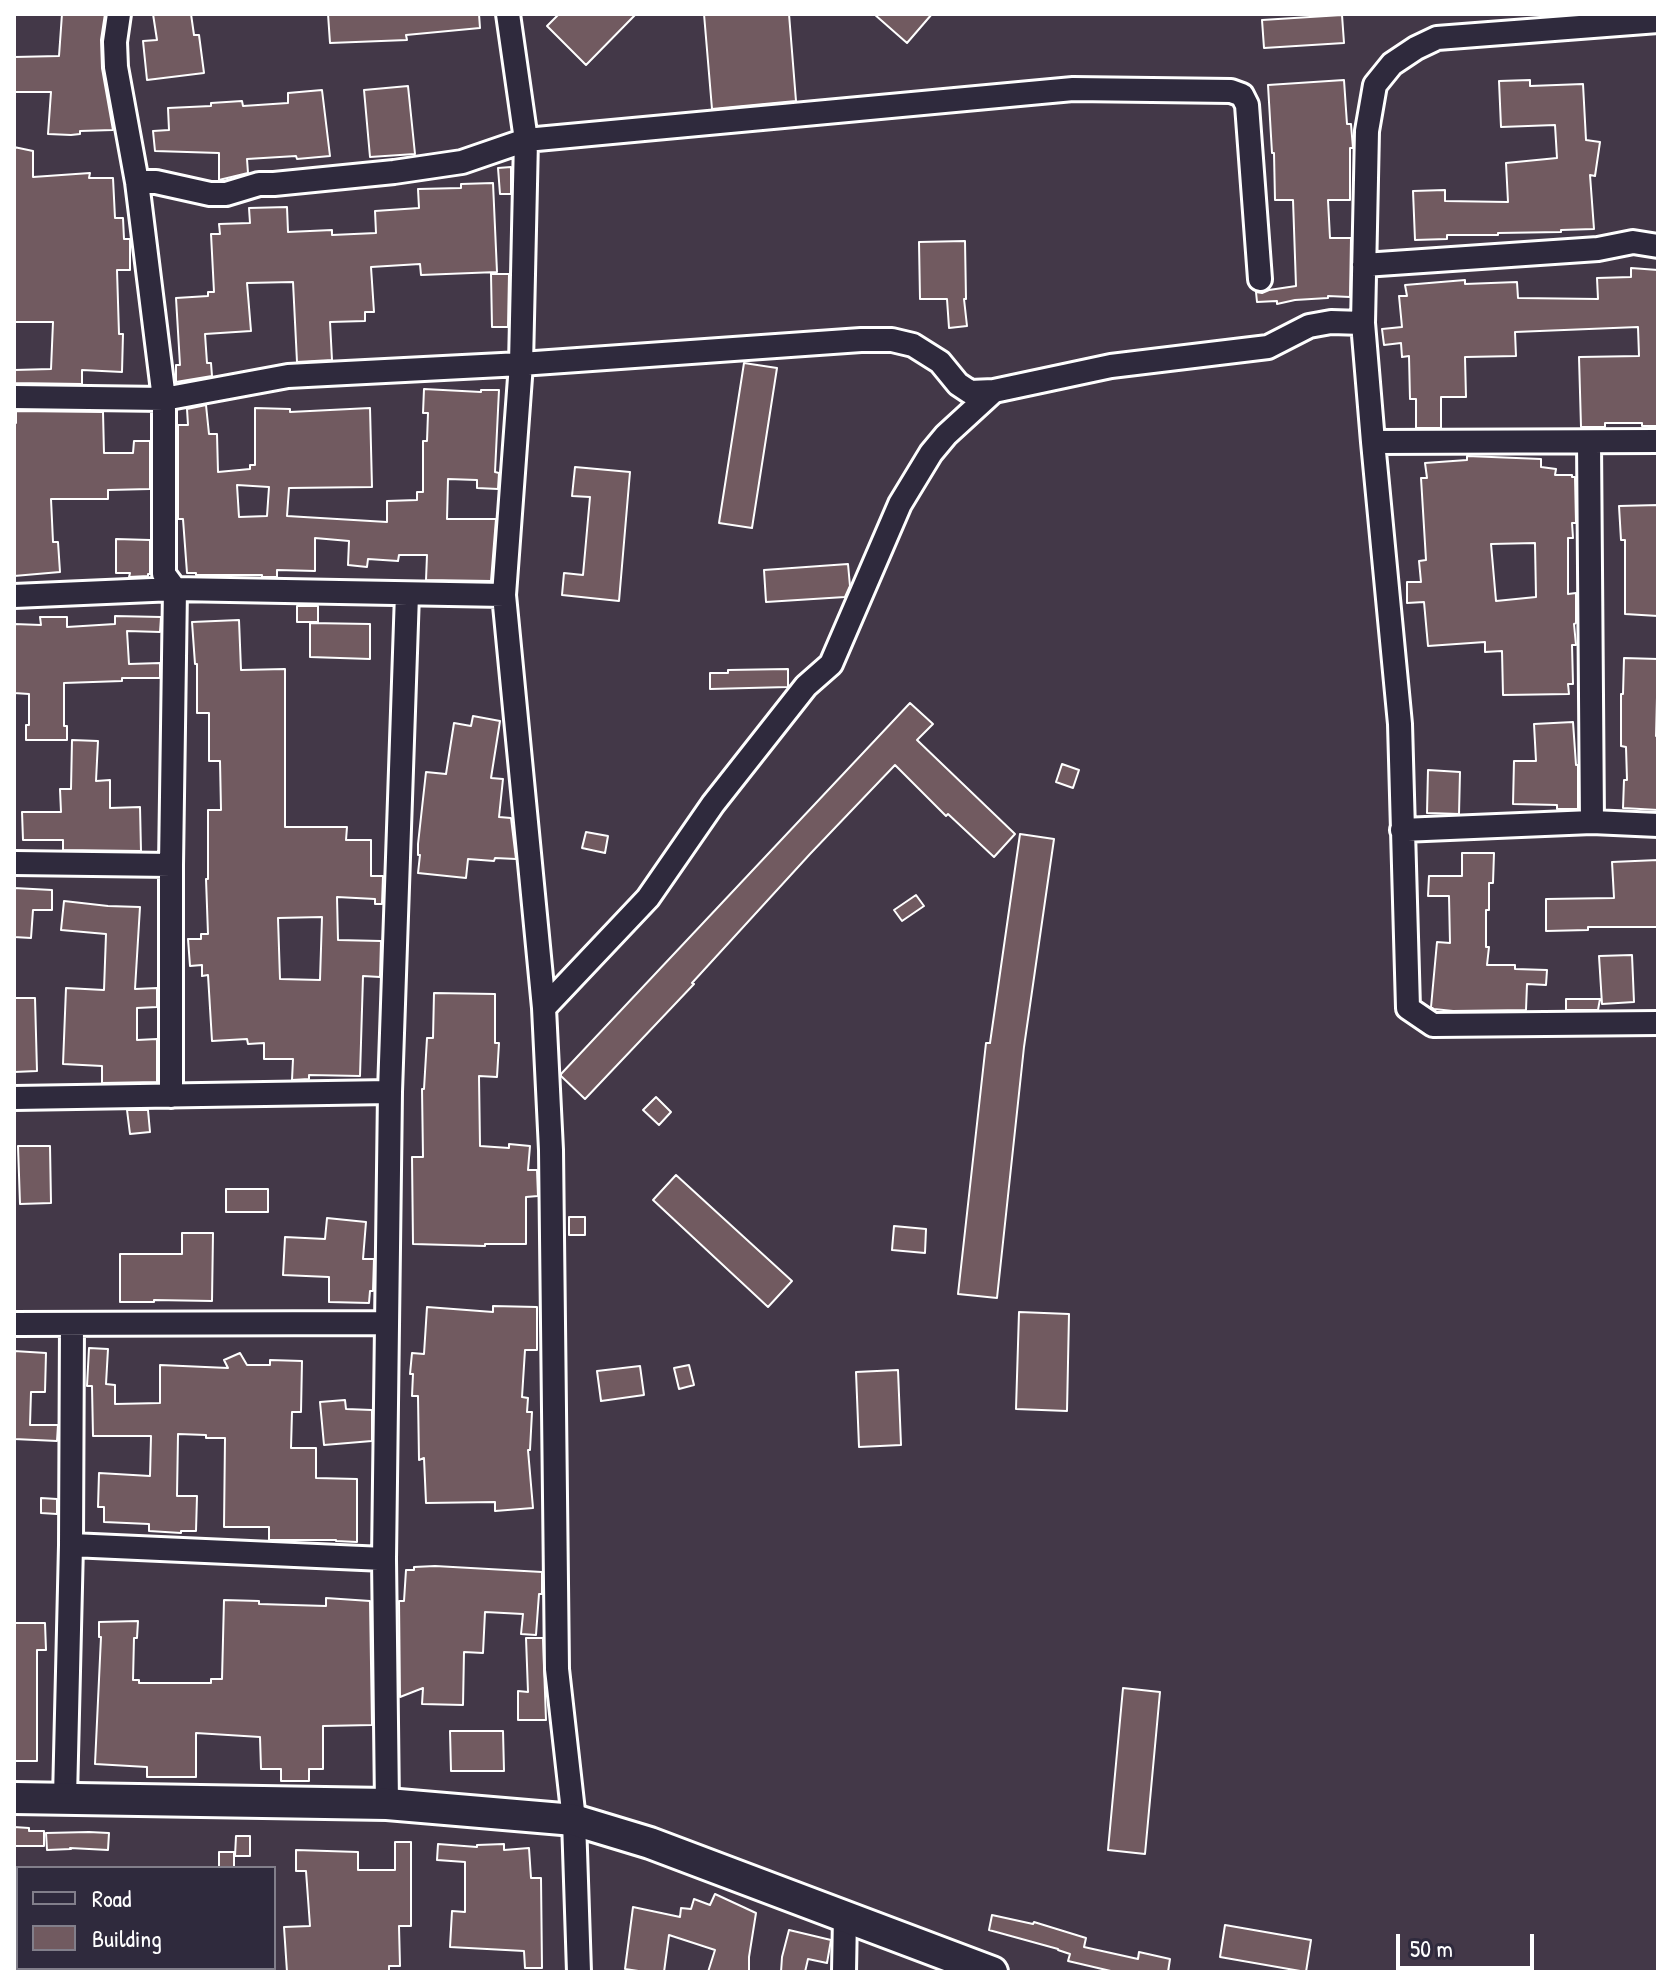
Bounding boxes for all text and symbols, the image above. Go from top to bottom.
legend [16,1866,276,1970]
text: Road [92,1882,131,1914]
scale bar [1400,1918,1538,1968]
text: Building [92,1922,162,1954]
text: 50 m [1410,1932,1453,1964]

